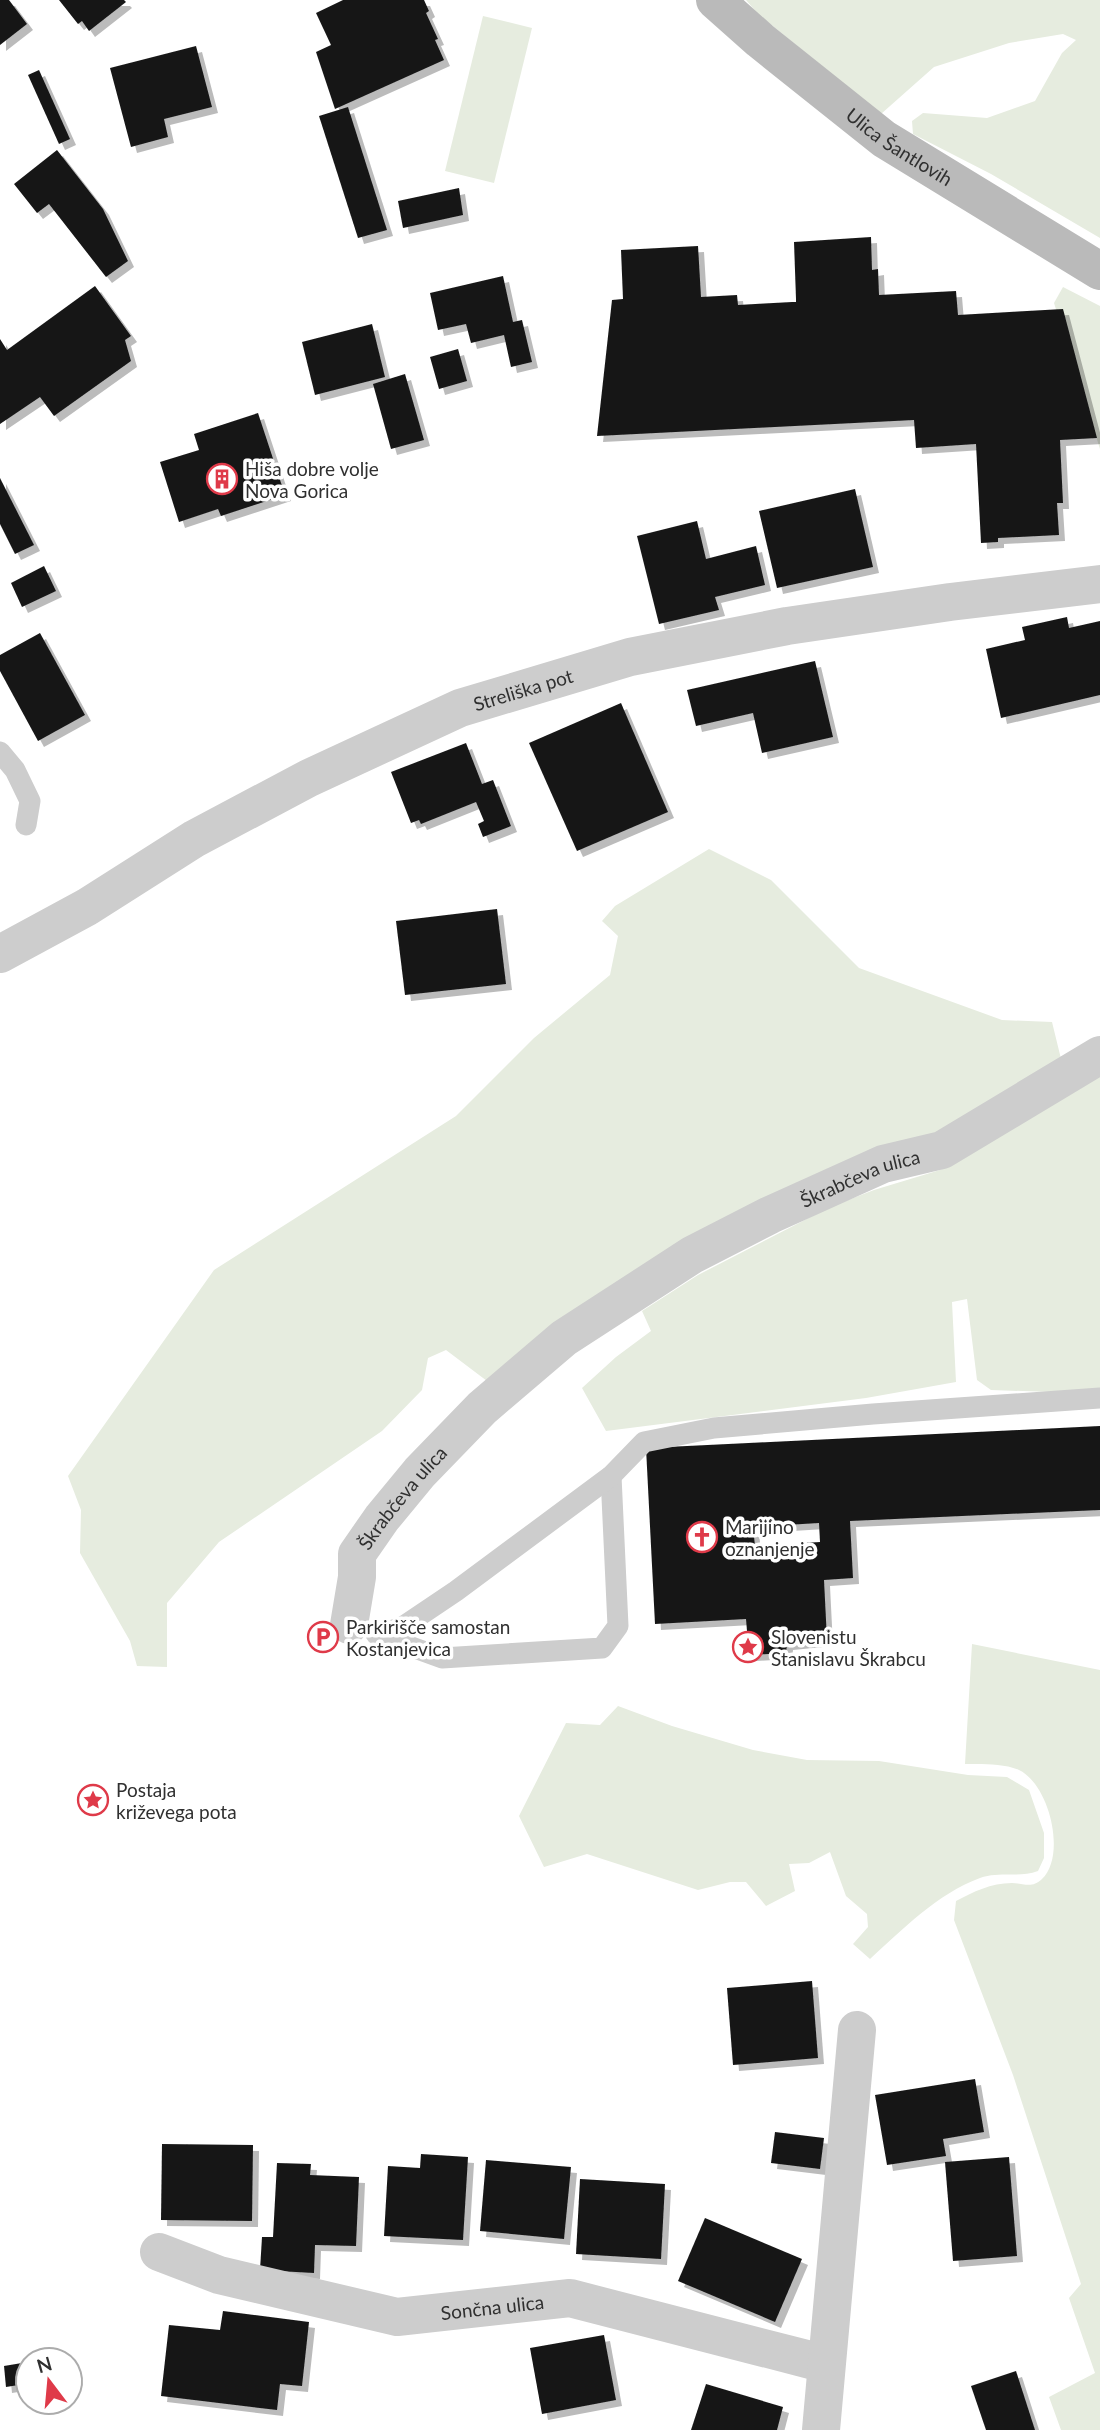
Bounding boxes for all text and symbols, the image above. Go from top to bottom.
street label: Ulica Šantlovih [842,102,957,190]
place label: Hiša dobre volje Nova Gorica [245,457,379,502]
building icon: Hiša dobre volje Nova Gorica [205,462,239,496]
street label: Streliška pot [470,663,576,715]
street label: Škrabčeva ulica [796,1144,922,1212]
street label: Škrabčeva ulica [352,1441,451,1554]
place label: Marijino oznanjenje [725,1515,815,1560]
church icon: Marijino oznanjenje [685,1520,719,1554]
place label: Parkirišče samostan Kostanjevica [346,1615,510,1660]
parking icon: Parkirišče samostan Kostanjevica [306,1620,340,1654]
place label: Slovenistu Stanislavu Škrabcu [771,1625,926,1670]
place icon: Slovenistu Stanislavu Škrabcu [731,1630,765,1664]
place label: Postaja križevega pota [116,1778,237,1823]
place icon: Postaja križevega pota [76,1783,110,1817]
street label: Sončna ulica [439,2289,545,2324]
north arrow [14,2346,84,2416]
text: N [34,2351,54,2377]

